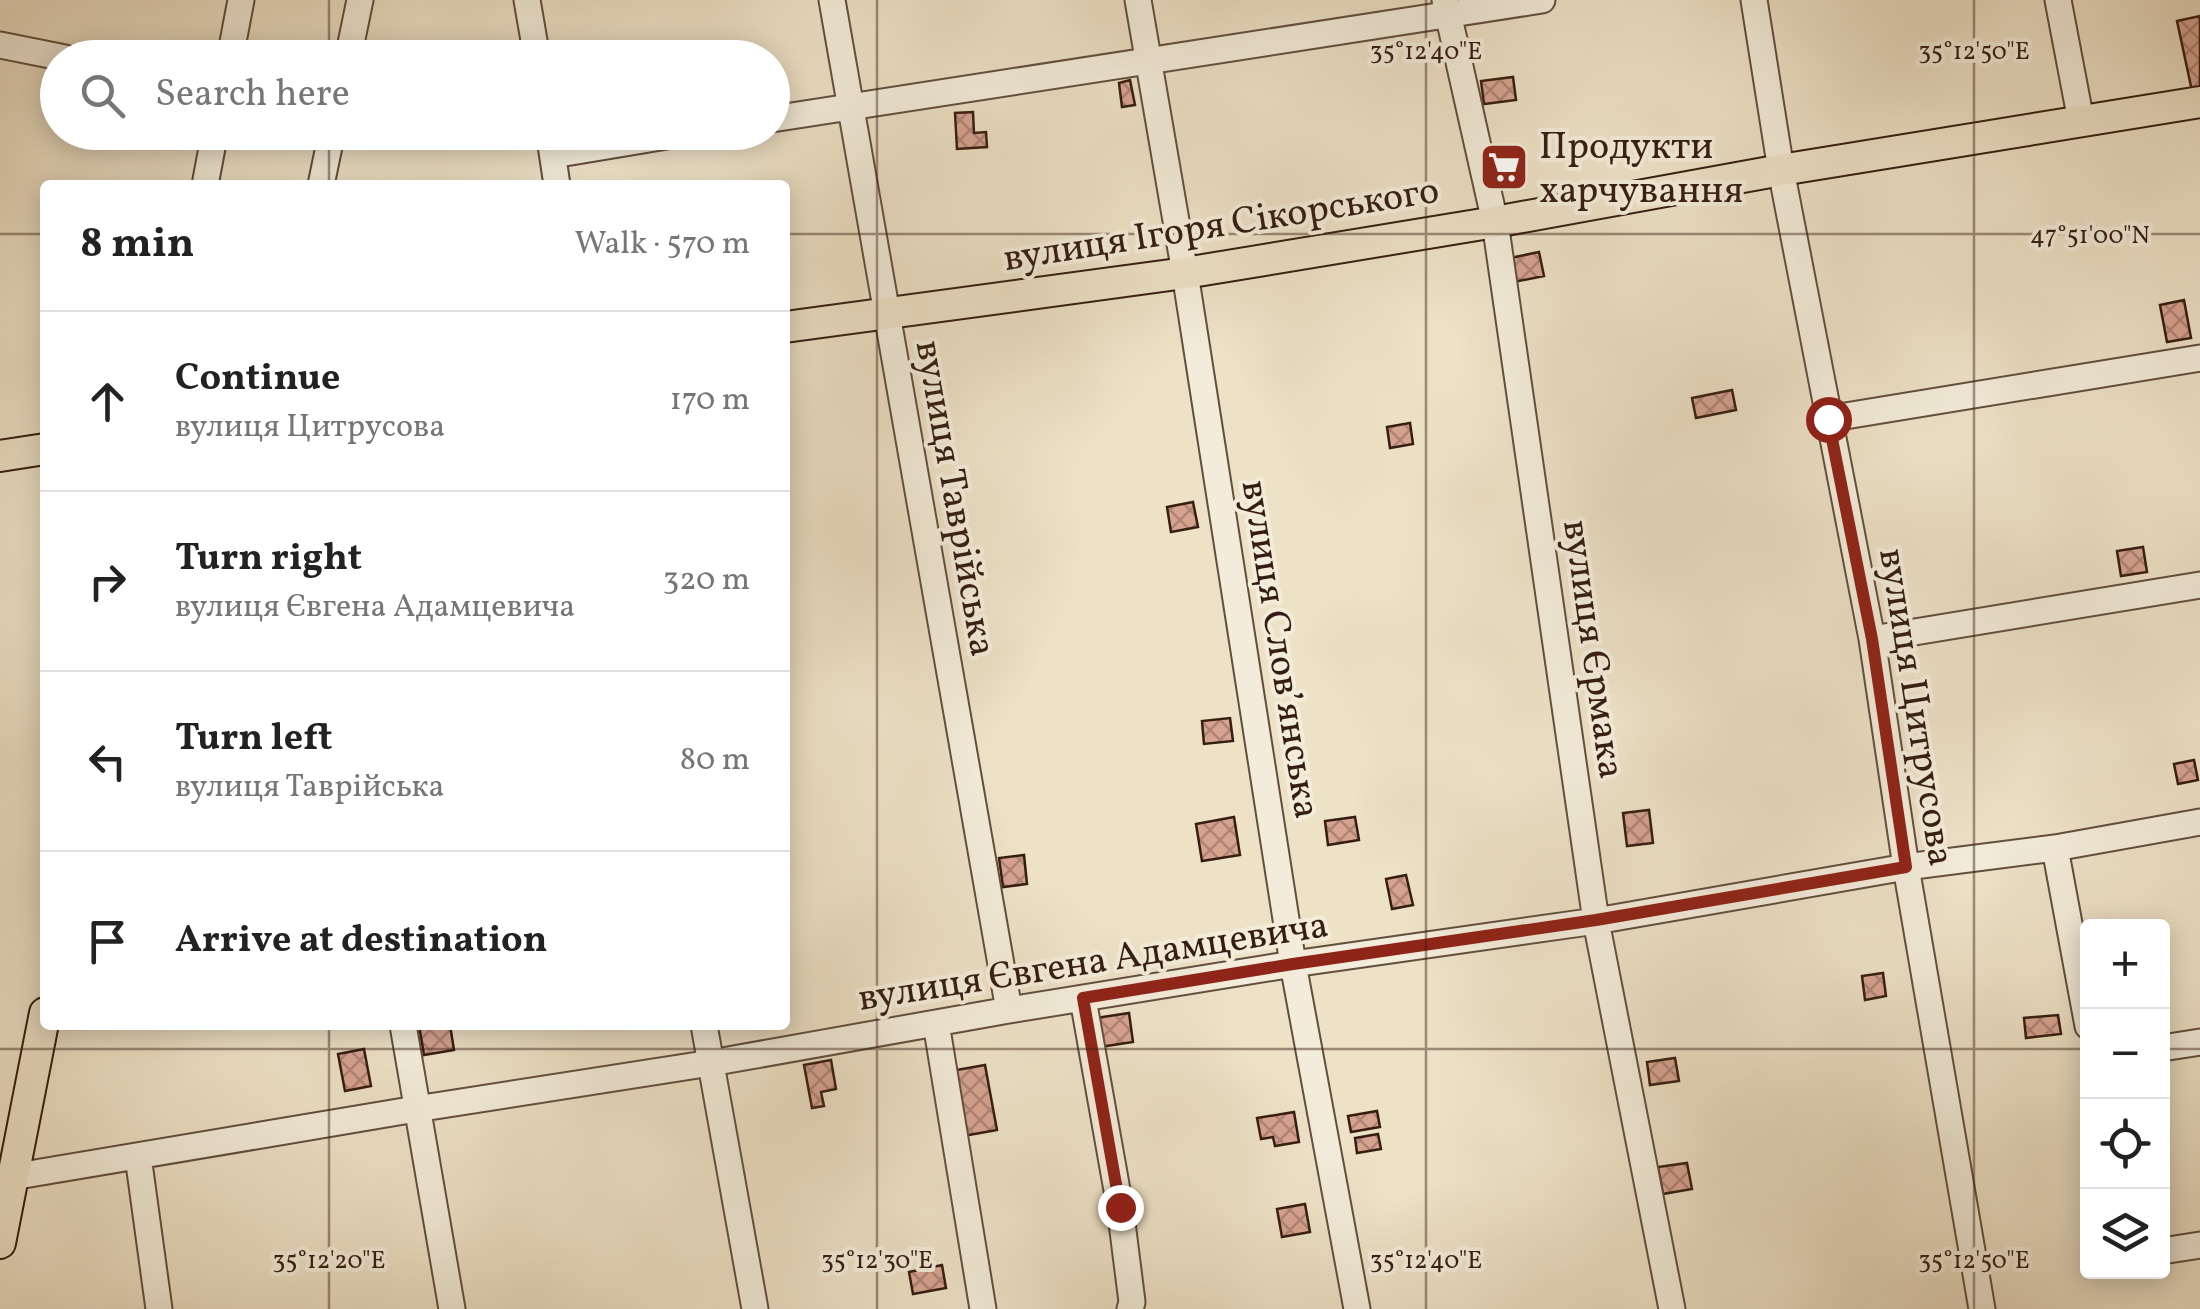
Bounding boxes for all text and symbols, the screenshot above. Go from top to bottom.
text: 35°12'40"E [1370,35,1482,70]
text: 35°12'50"E [1918,35,2030,70]
search box [40,40,790,150]
icon: search [75,68,130,123]
text: Search here [155,69,350,122]
place label: Продукти харчування [1539,122,1743,219]
supermarket icon: Продукти харчування [1478,141,1530,193]
street label: вулиця Ігоря Сікорського [1000,166,1443,287]
text: 8 min [80,216,194,275]
text: 47°51'00"N [2030,219,2150,254]
text: Walk · 570 m [575,223,750,267]
street label: вулиця Таврійська [900,336,1007,661]
text: Continue [175,353,340,406]
icon: ahead [80,374,135,429]
text: 170 m [669,379,750,423]
route start [1806,397,1852,443]
text: вулиця Цитрусова [175,406,445,450]
street label: вулиця Слов’янська [1226,477,1331,823]
street label: вулиця Єрмака [1547,517,1636,782]
text: Turn right [175,533,362,586]
street label: вулиця Цитрусова [1863,545,1966,870]
icon: right [80,554,135,609]
text: 320 m [663,559,750,603]
text: вулиця Євгена Адамцевича [175,586,575,630]
text: Turn left [175,713,332,766]
icon: left [80,734,135,789]
text: 80 m [680,739,750,783]
text: вулиця Таврійська [175,766,444,810]
street label: вулиця Євгена Адамцевича [855,900,1332,1027]
icon: arrive [80,914,135,969]
text: Arrive at destination [175,915,548,968]
map controls [2080,919,2170,1279]
button: + [2080,919,2170,1009]
button: − [2080,1009,2170,1099]
button: locate [2080,1099,2170,1189]
route end [1098,1185,1144,1231]
button: layers [2080,1189,2170,1279]
text: 35°12'20"E [273,1244,385,1279]
text: 35°12'30"E [821,1244,933,1279]
text: 35°12'40"E [1370,1244,1482,1279]
text: 35°12'50"E [1918,1244,2030,1279]

